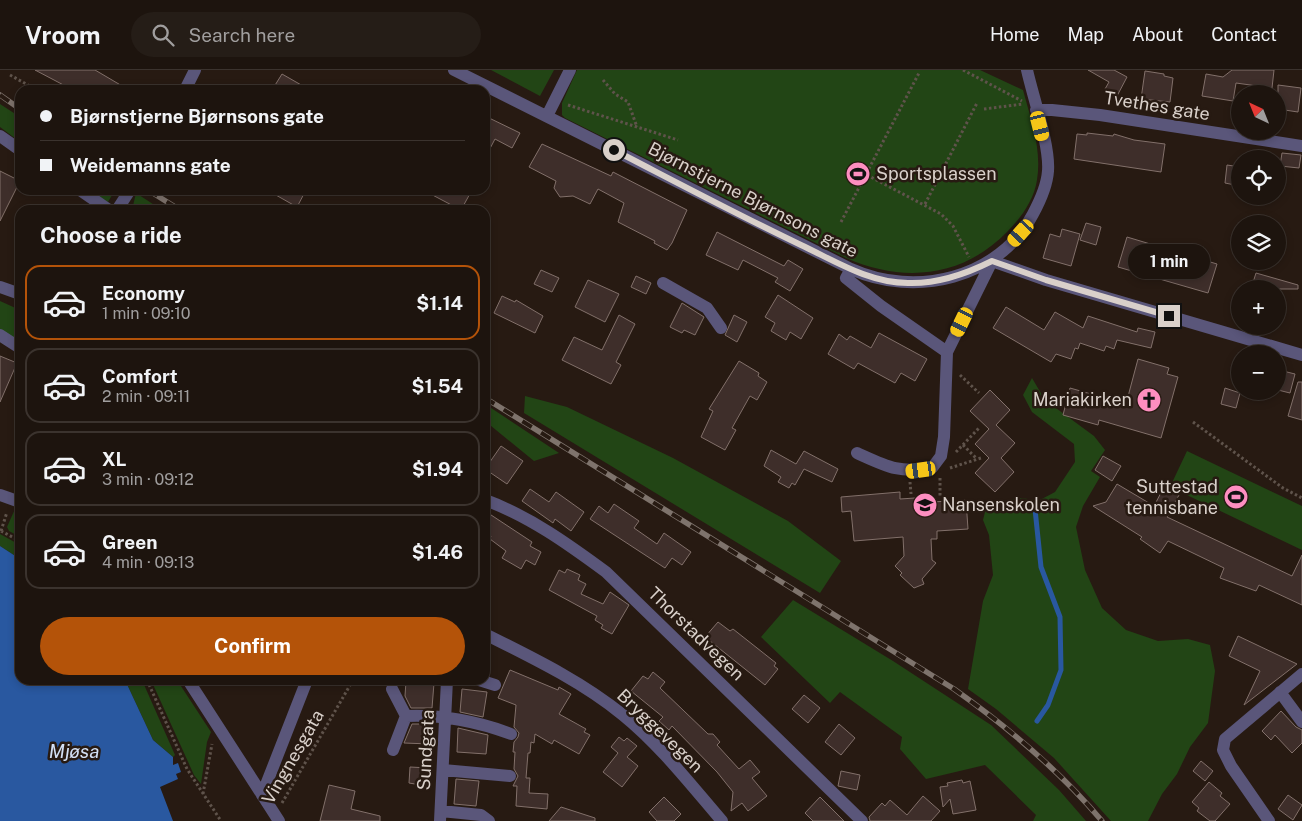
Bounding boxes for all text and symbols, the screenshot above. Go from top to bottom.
search box [131,12,481,57]
text: Vroom [25,21,101,49]
icon: search [149,21,177,49]
text: Search here [189,24,295,46]
text: Home [990,24,1040,45]
text: Map [1068,24,1104,45]
text: About [1132,24,1183,45]
text: Contact [1211,24,1277,45]
north arrow [1231,85,1286,140]
map controls [1231,85,1286,400]
street label: Tvethes gate [1103,87,1212,124]
text: Bjørnstjerne Bjørnsons gate [70,105,324,127]
car [1029,110,1050,142]
street label: Bjørnstjerne Bjørnsons gate [645,137,862,262]
route start [603,139,625,161]
button: locate [1231,150,1286,205]
text: Weidemanns gate [70,154,231,176]
sports icon: Sportsplassen [845,161,871,187]
place label: Sportsplassen [876,163,997,184]
button: layers [1231,215,1286,270]
car [1005,217,1036,249]
text: Choose a ride [40,222,182,248]
callout: 1 min [1128,244,1210,278]
text: 1 min [1150,252,1188,271]
icon: car [42,280,87,325]
button: + [1231,280,1286,335]
text: Economy [102,282,185,304]
text: $1.14 [416,292,463,314]
text: 1 min · 09:10 [102,304,190,323]
car [948,305,975,339]
route end [1158,305,1180,327]
button: − [1231,345,1286,400]
icon: car [42,363,87,408]
text: Comfort [102,365,178,387]
text: $1.54 [412,375,463,397]
text: 2 min · 09:11 [102,387,190,406]
church icon: Mariakirken [1136,387,1162,413]
place label: Mariakirken [1033,389,1132,410]
icon: car [42,446,87,491]
text: XL [102,448,127,470]
text: $1.94 [412,458,463,480]
car [905,460,936,480]
text: 3 min · 09:12 [102,470,194,489]
place label: Suttestad tennisbane [1126,476,1218,518]
sports icon: Suttestad tennisbane [1223,484,1249,510]
school or university icon: Nansenskolen [912,492,938,518]
place label: Nansenskolen [942,494,1060,515]
icon: car [42,529,87,574]
text: Green [102,531,157,553]
text: $1.46 [412,541,463,563]
text: 4 min · 09:13 [102,553,194,572]
street label: Thorstadvegen [644,583,749,685]
button: Confirm [40,617,465,675]
street label: Bryggevegen [613,685,708,777]
street label: Vingnesgata [257,706,328,808]
street label: Sundgata [413,709,438,791]
water label: Mjøsa [49,740,99,762]

